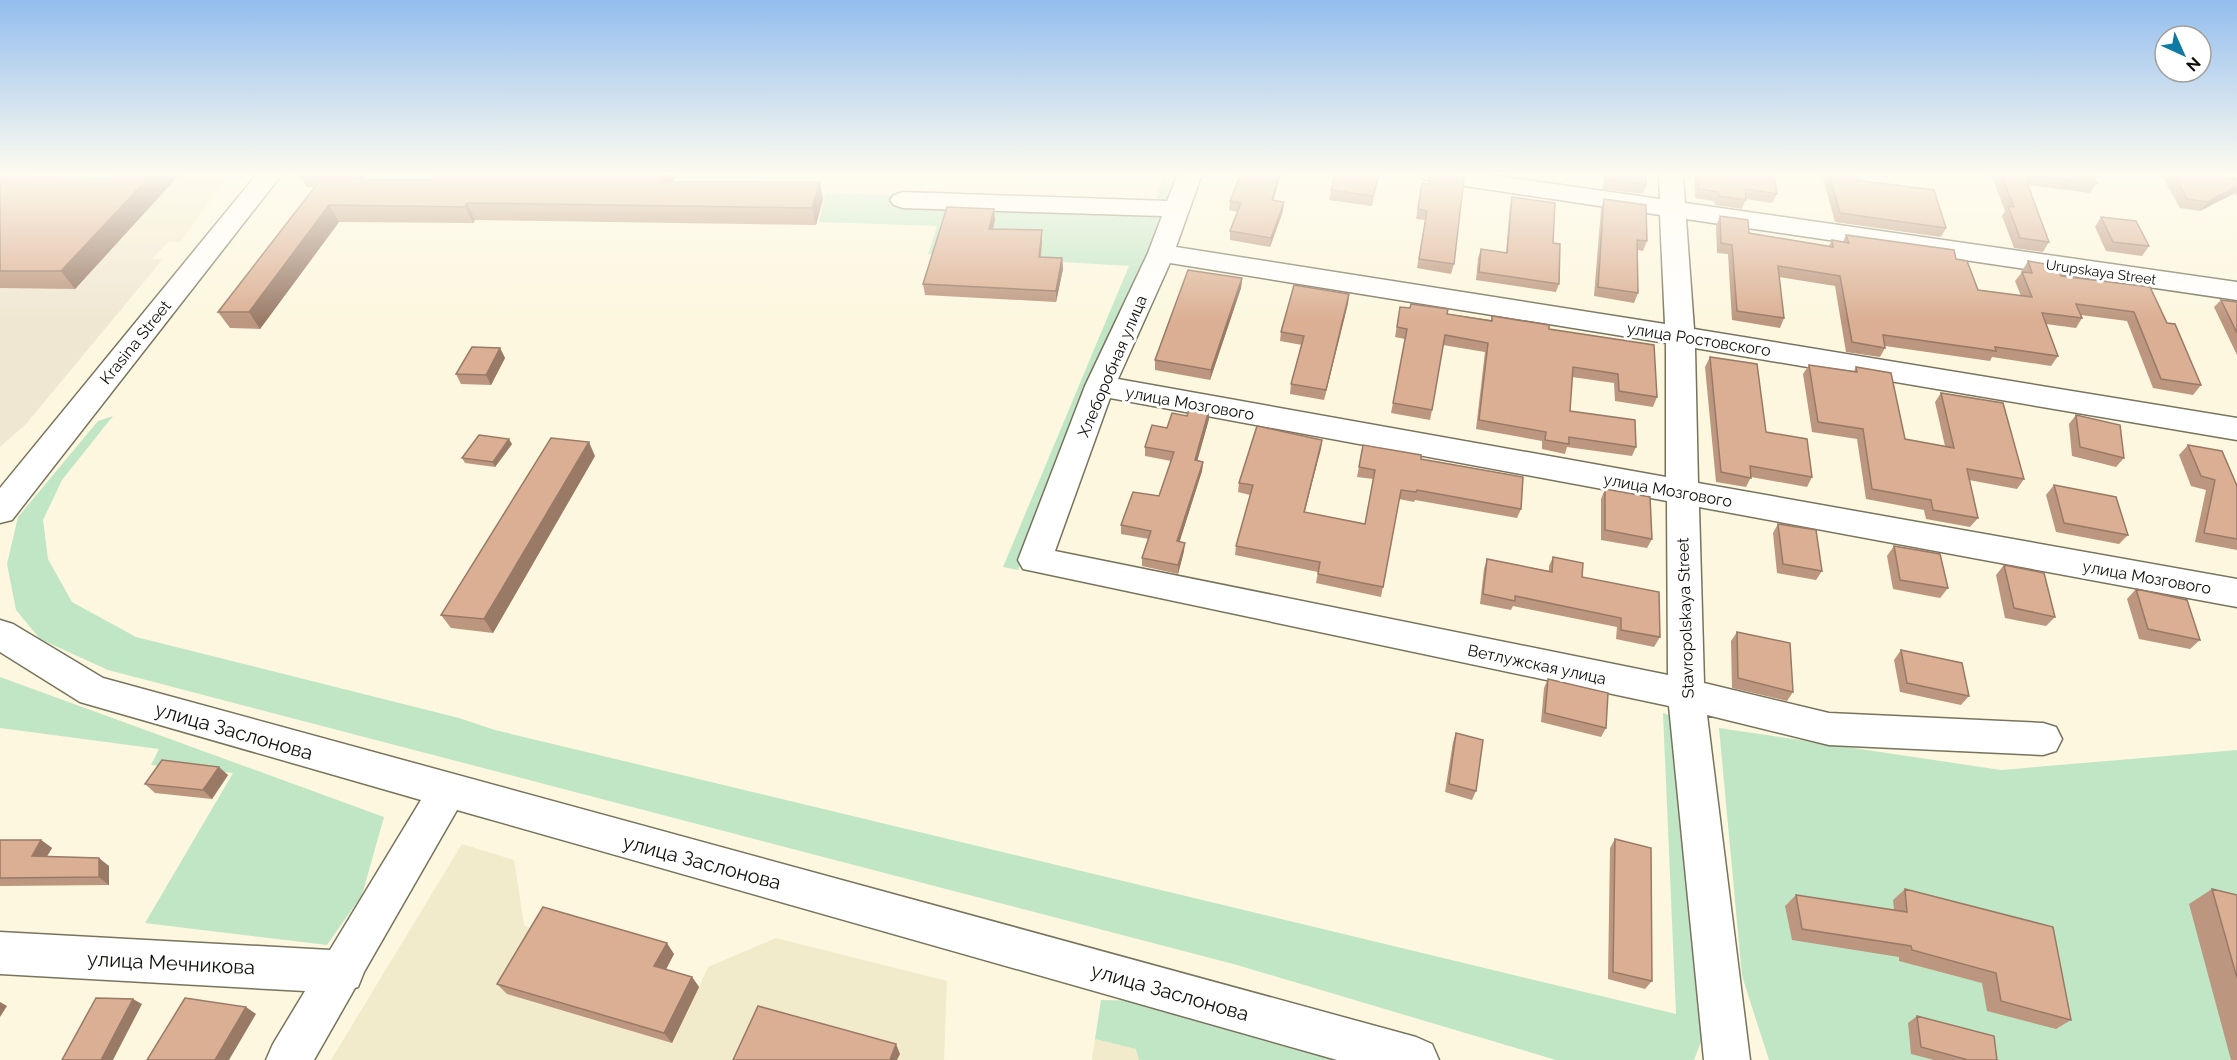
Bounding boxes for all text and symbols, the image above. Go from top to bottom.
north arrow [2153,24,2213,84]
text: N [2182,53,2204,75]
street label: Urupskaya Street [2045,256,2158,288]
street label: Хлеборобная улица [1074,292,1151,440]
street label: Krasina Street [96,296,175,388]
street label: улица Ростовского [1626,319,1772,360]
street label: улица Мозгового [1124,383,1256,424]
street label: улица Мозгового [1602,470,1734,511]
street label: Stavropolskaya Street [1673,537,1698,699]
street label: улица Мозгового [2081,557,2213,598]
street label: Ветлужская улица [1466,641,1608,688]
street label: улица Заслонова [152,697,316,765]
street label: улица Заслонова [620,829,784,895]
street label: улица Мечникова [86,947,256,979]
street label: улица Заслонова [1088,958,1252,1026]

